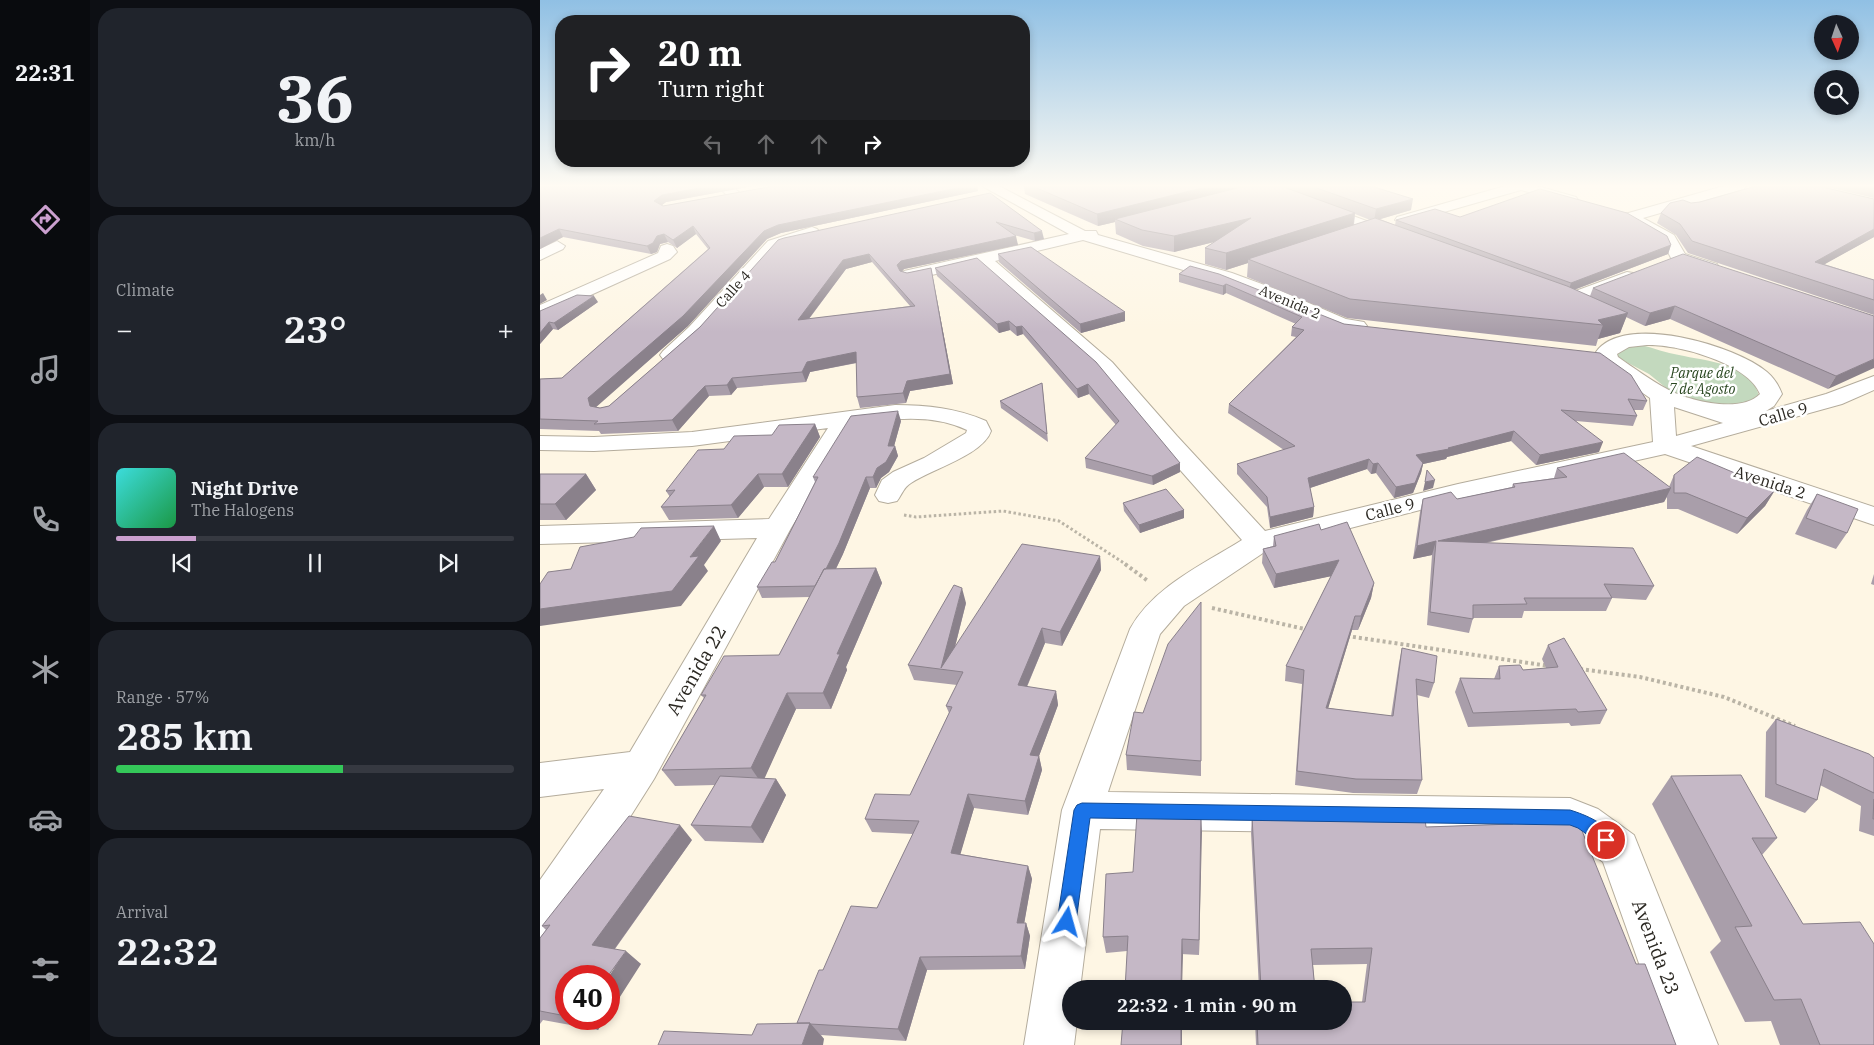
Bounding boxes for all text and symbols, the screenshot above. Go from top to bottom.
north arrow [1814,15,1859,60]
map controls [1814,15,1859,115]
text: 20 m [658,30,742,76]
icon: right [575,35,640,100]
text: 36 [276,55,354,140]
text: 22:31 [15,58,75,87]
button: search [1814,70,1859,115]
text: Turn right [658,74,765,103]
text: km/h [295,130,335,150]
icon: left [699,130,727,158]
icon: ahead [752,130,780,158]
icon: ahead [805,130,833,158]
icon: right [858,130,886,158]
icon: directions [28,202,63,237]
street label: Calle 4 [712,267,754,311]
text: Climate [116,280,174,300]
street label: Avenida 2 [1256,281,1324,323]
text: 23° [283,304,347,353]
text: − [116,311,133,348]
text: + [497,311,514,348]
icon: music [28,352,63,387]
park label: Parque del 7 de Agosto [1669,364,1735,398]
street label: Calle 9 [1756,397,1810,431]
street label: Avenida 2 [1731,461,1809,503]
text: Night Drive [191,476,299,500]
street label: Calle 9 [1363,493,1417,525]
text: The Halogens [191,500,294,520]
icon: phone [28,502,63,537]
icon: previous [168,549,196,577]
icon: pause [301,549,329,577]
icon: next [434,549,462,577]
street label: Avenida 22 [661,621,731,719]
icon: climate [28,652,63,687]
text: Range · 57% [116,687,209,707]
text: 285 km [116,711,253,760]
icon: car [28,802,63,837]
pin [1585,819,1627,861]
icon: arrive [1592,826,1620,854]
position arrow [1040,895,1092,947]
street label: Avenida 23 [1627,896,1685,998]
text: Arrival [116,902,168,922]
text: 22:32 [116,926,219,975]
icon: filters [28,952,63,987]
speed limit sign: 40 [555,965,620,1030]
text: 22:32 · 1 min · 90 m [1117,993,1297,1017]

